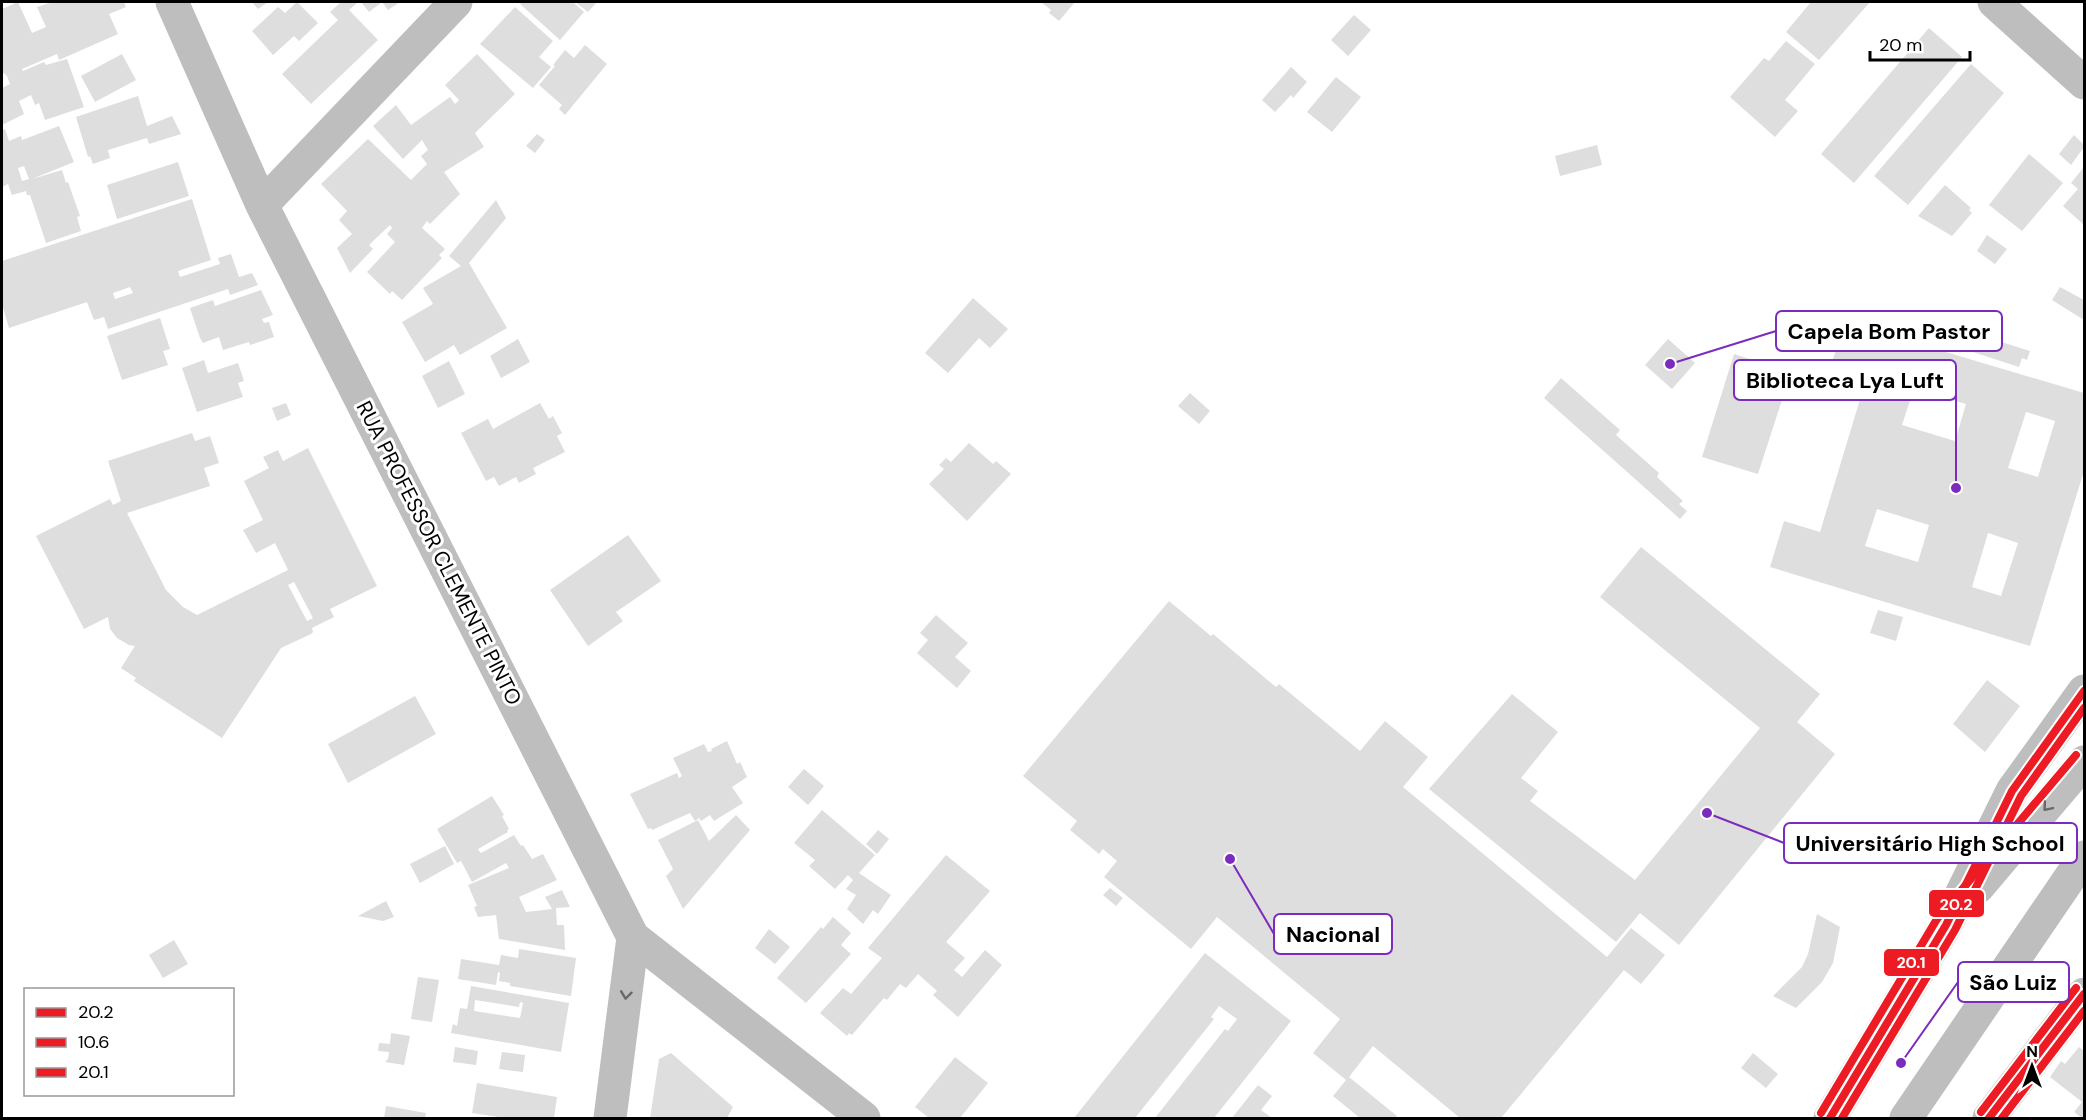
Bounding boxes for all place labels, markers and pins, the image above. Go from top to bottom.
callout: Capela Bom Pastor [1776,311,2002,351]
callout: Biblioteca Lya Luft [1734,360,1956,400]
callout: Universitário High School [1784,823,2077,863]
callout: Nacional [1274,914,1392,954]
callout: São Luiz [1958,962,2069,1002]

